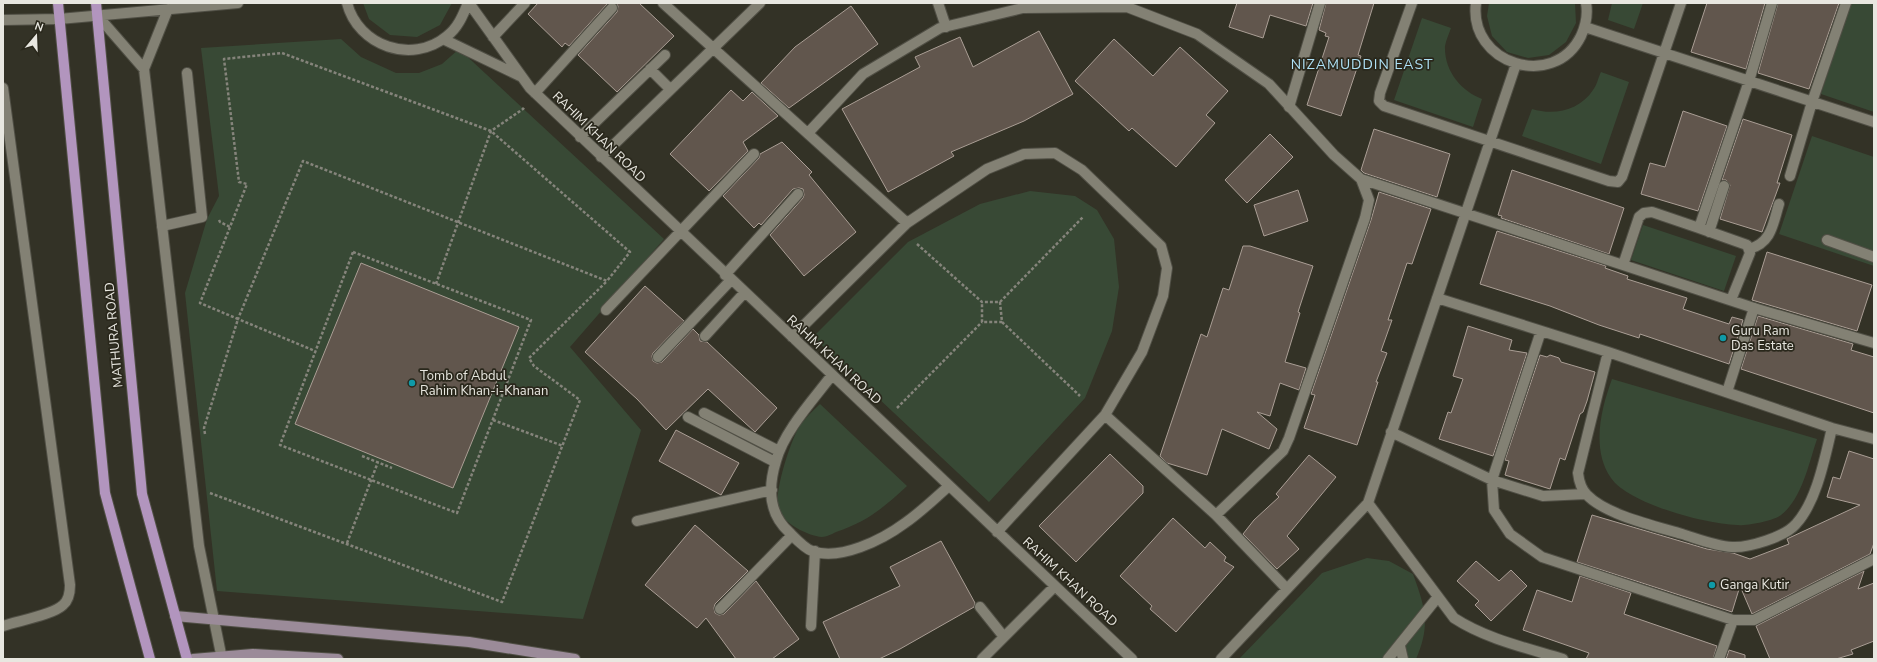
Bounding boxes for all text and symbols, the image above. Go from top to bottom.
north arrow [16,16,56,56]
text: N [33,19,45,35]
district label: NIZAMUDDIN EAST [1291,55,1433,74]
street label: RAHIM KHAN ROAD [548,88,650,186]
street label: MATHURA ROAD [100,282,128,388]
street label: RAHIM KHAN ROAD [783,311,885,409]
place label: Guru Ram Das Estate [1731,322,1794,355]
marker: Guru Ram Das Estate [1718,333,1728,343]
place label: Tomb of Abdul Rahim Khan-i-Khanan [420,367,548,400]
marker: Tomb of Abdul Rahim Khan-i-Khanan [407,378,417,388]
street label: RAHIM KHAN ROAD [1019,533,1121,631]
place label: Ganga Kutir [1720,576,1789,594]
marker: Ganga Kutir [1707,580,1717,590]

